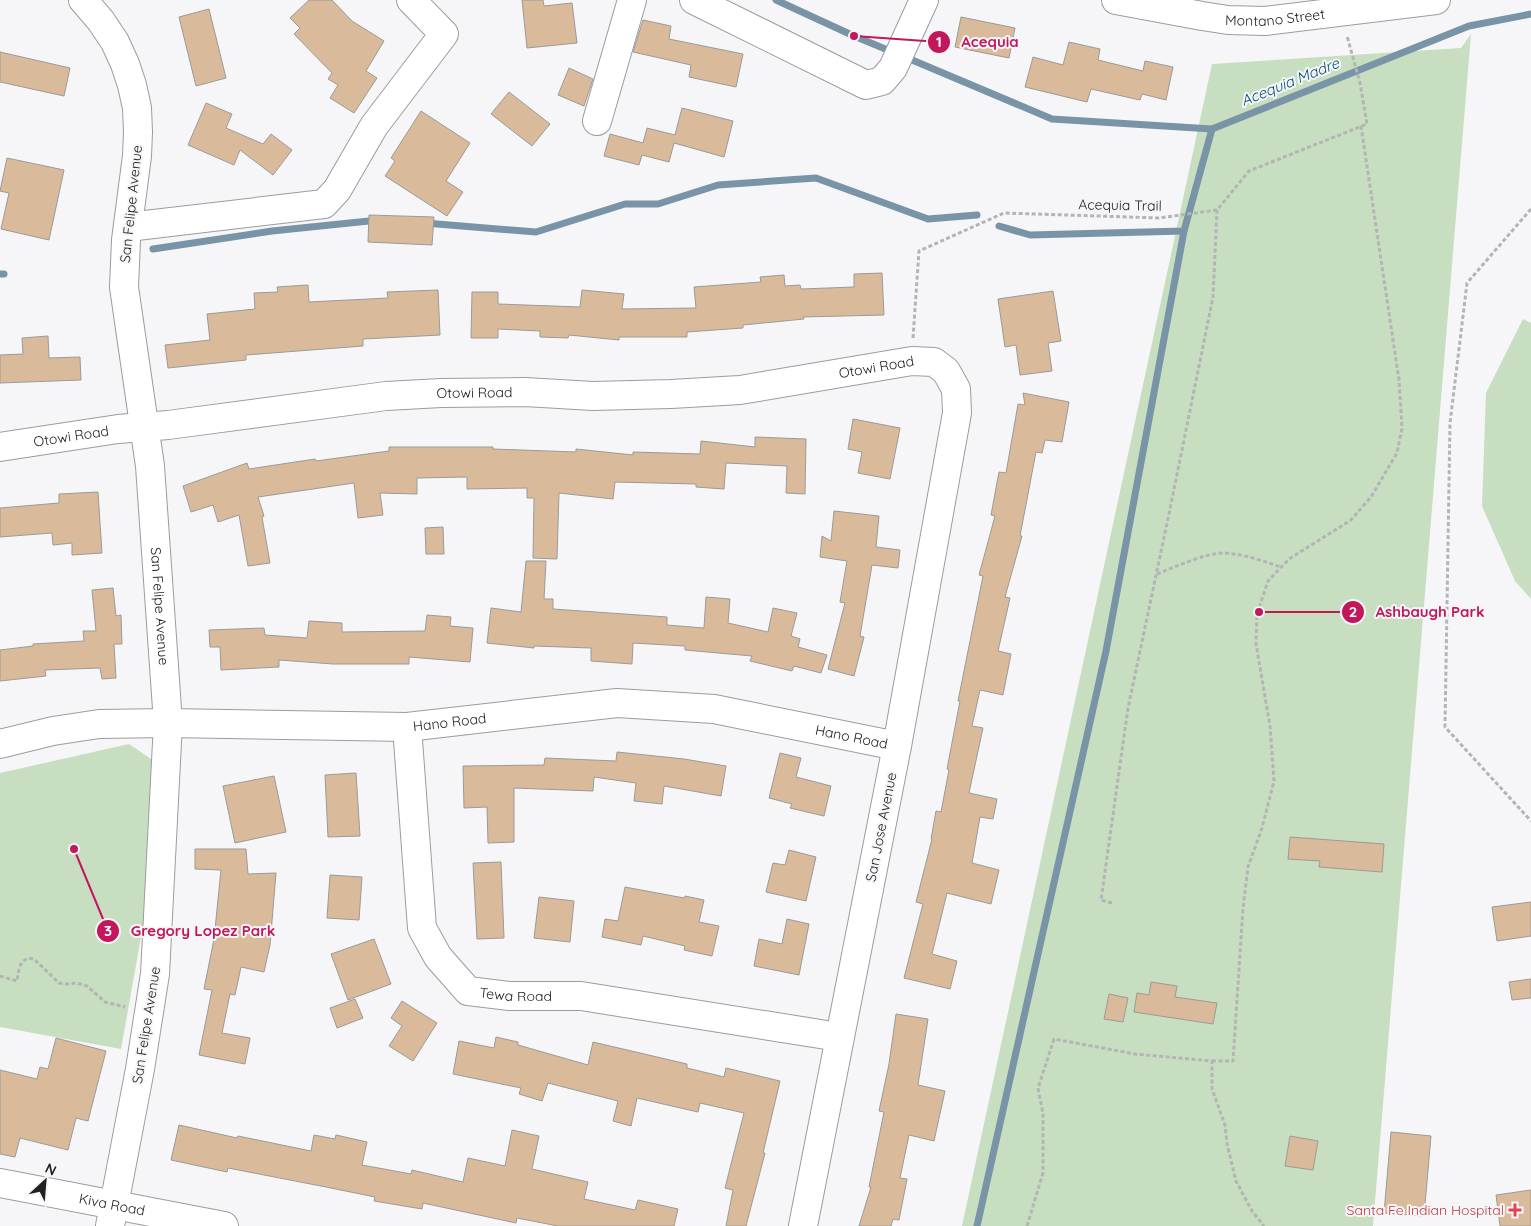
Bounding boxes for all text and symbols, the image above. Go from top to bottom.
street label: Montano Street [1225,5,1326,30]
callout: Acequia [927,27,1029,57]
text: 1 [936,32,942,51]
text: Acequia [961,32,1019,51]
water label: Acequia Madre [1238,53,1342,110]
street label: San Felipe Avenue [116,144,146,264]
street label: Acequia Trail [1078,195,1162,215]
street label: Otowi Road [837,352,915,382]
street label: Otowi Road [436,383,513,402]
street label: Otowi Road [32,422,110,451]
street label: San Felipe Avenue [147,547,173,666]
callout: Ashbaugh Park [1340,597,1494,627]
text: 2 [1349,602,1357,621]
text: Ashbaugh Park [1376,602,1484,621]
street label: Hano Road [412,709,487,735]
street label: Hano Road [814,721,889,753]
street label: San Jose Avenue [862,771,900,883]
callout: Gregory Lopez Park [96,916,285,946]
text: 3 [104,921,112,940]
text: Gregory Lopez Park [131,921,275,940]
street label: San Felipe Avenue [128,965,164,1085]
street label: Tewa Road [479,983,552,1005]
north arrow [20,1156,70,1206]
text: N [42,1159,59,1180]
street label: Kiva Road [77,1189,147,1220]
place label: Santa Fe Indian Hospital [1347,1201,1504,1219]
marker: Santa Fe Indian Hospital [1508,1203,1522,1217]

